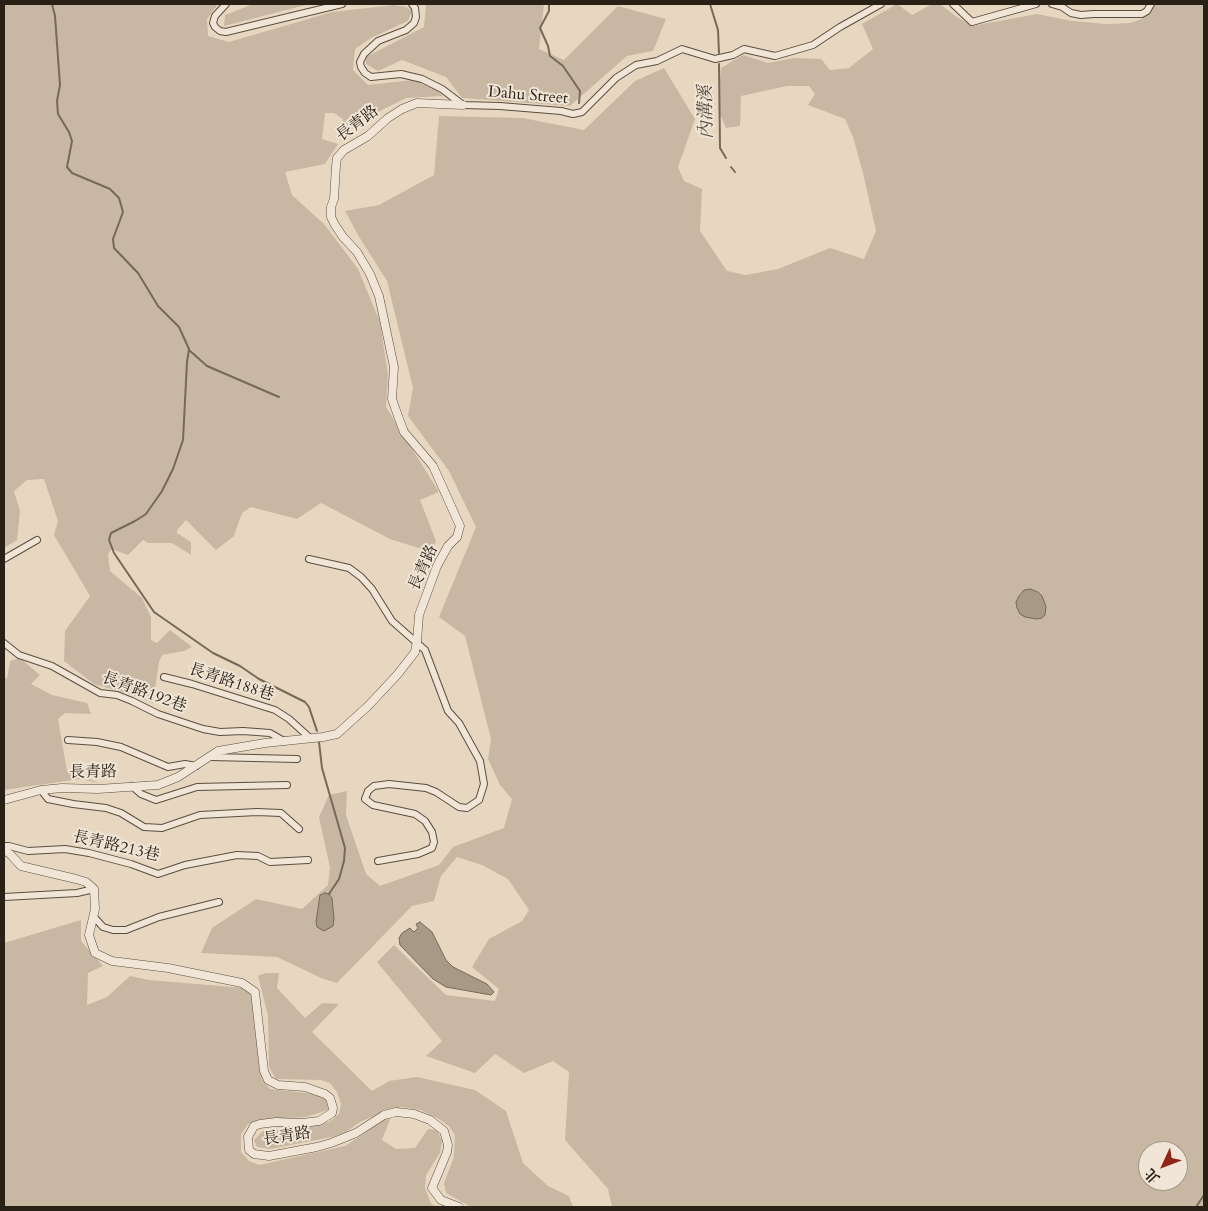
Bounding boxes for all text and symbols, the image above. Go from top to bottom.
street label: Dahu Street [487,83,569,109]
water label: 內溝溪 [696,85,718,139]
street label: 長青路 [333,102,383,146]
street label: 長青路 [405,542,443,594]
street label: 長青路188巷 [186,660,276,706]
street label: 長青路192巷 [99,669,189,717]
street label: 長青路 [69,763,117,783]
street label: 長青路213巷 [71,828,161,866]
street label: 長青路 [262,1124,312,1150]
north arrow [1138,1141,1188,1191]
text: 北 [1141,1164,1164,1187]

